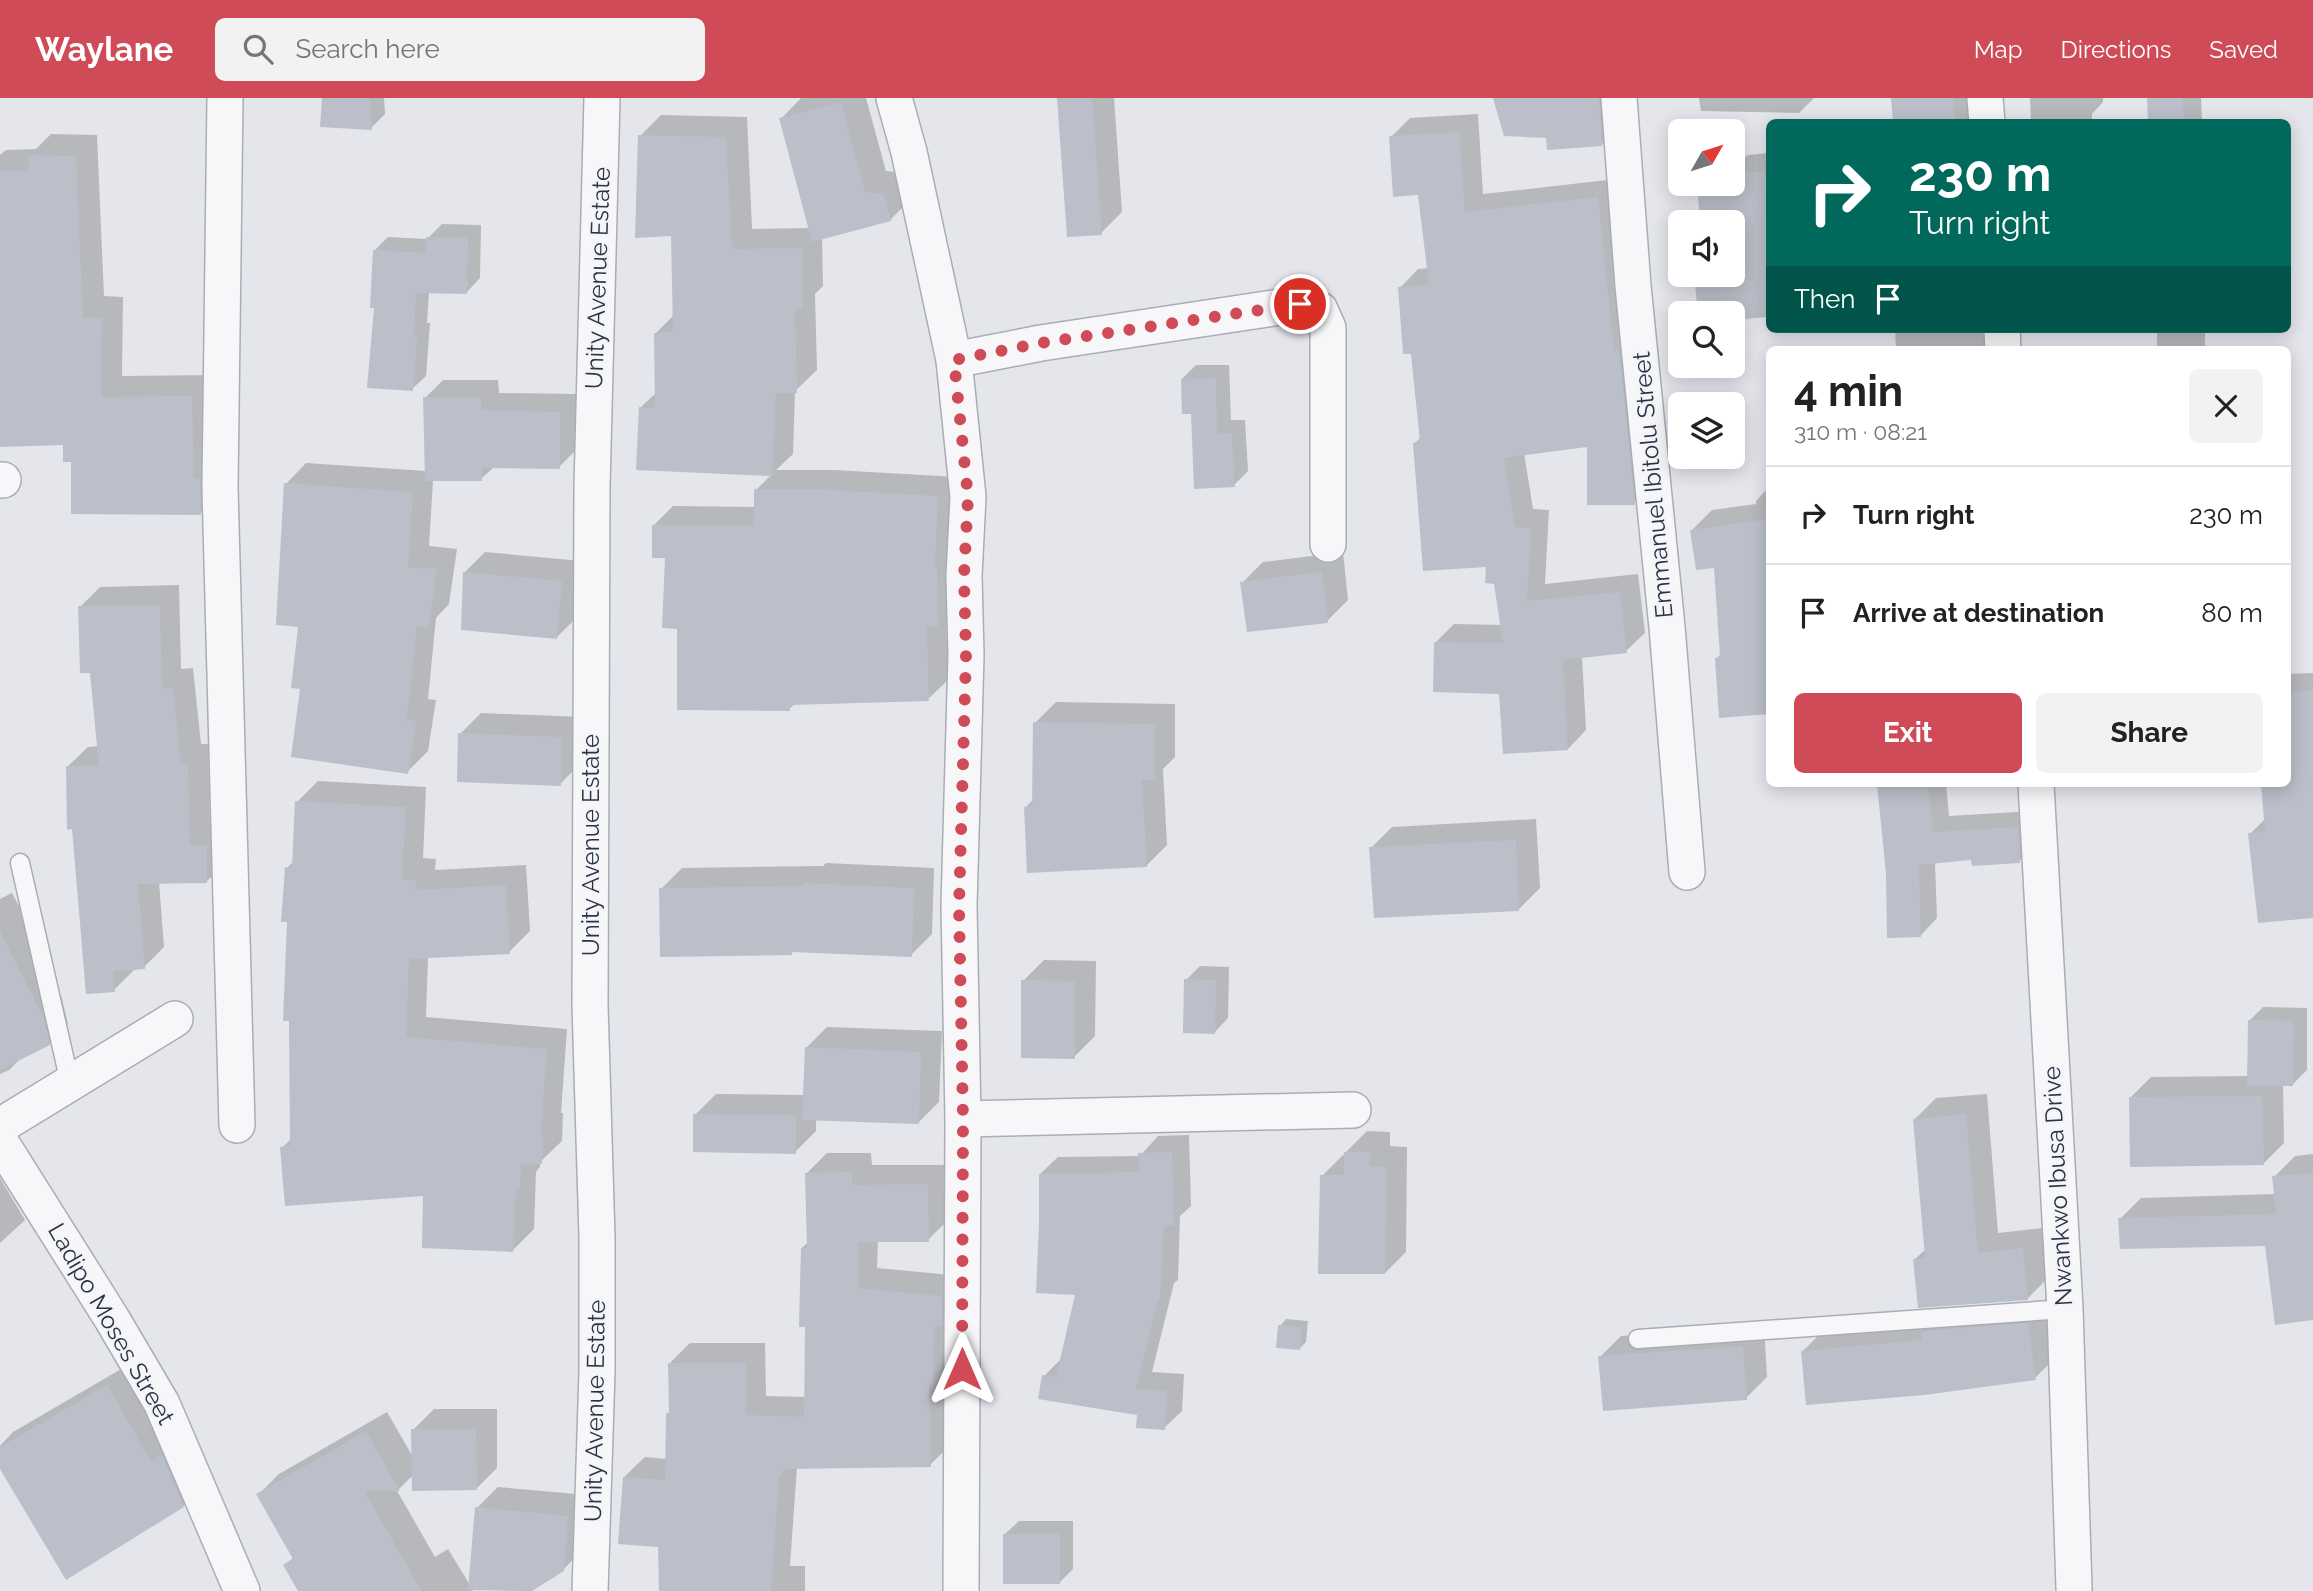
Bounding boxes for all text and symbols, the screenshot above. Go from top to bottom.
search box [215,18,705,81]
text: Waylane [35,30,173,69]
icon: search [239,30,277,68]
text: Search here [295,34,440,64]
text: Map [1974,35,2023,64]
text: Directions [2061,35,2171,64]
text: Saved [2209,35,2278,64]
north arrow [1668,119,1745,196]
map controls [1668,119,1745,469]
text: 230 m [1909,145,2051,202]
icon: right [1794,147,1885,238]
street label: Unity Avenue Estate [579,166,616,390]
text: Turn right [1909,204,2050,241]
button: sound [1668,210,1745,287]
pin [1270,274,1330,334]
icon: arrive [1869,280,1907,318]
text: Then [1794,284,1855,314]
icon: arrive [1281,285,1319,323]
button: search [1668,301,1745,378]
street label: Emmanuel Ibitolu Street [1626,351,1679,620]
text: 4 min [1794,367,1903,416]
button: close [2189,369,2263,443]
button: layers [1668,392,1745,469]
text: 310 m · 08:21 [1794,418,1927,445]
icon: right [1794,496,1832,534]
text: Turn right [1853,500,1974,530]
text: 230 m [2189,500,2263,530]
icon: arrive [1794,594,1832,632]
text: Arrive at destination [1853,598,2104,628]
text: 80 m [2201,598,2263,628]
button: Exit [1794,693,2022,773]
button: Share [2036,693,2263,773]
street label: Unity Avenue Estate [576,734,605,956]
street label: Nwankwo Ibusa Drive [2037,1065,2078,1307]
street label: Ladipo Moses Street [42,1218,181,1430]
street label: Unity Avenue Estate [578,1300,611,1522]
position arrow [925,1332,999,1406]

